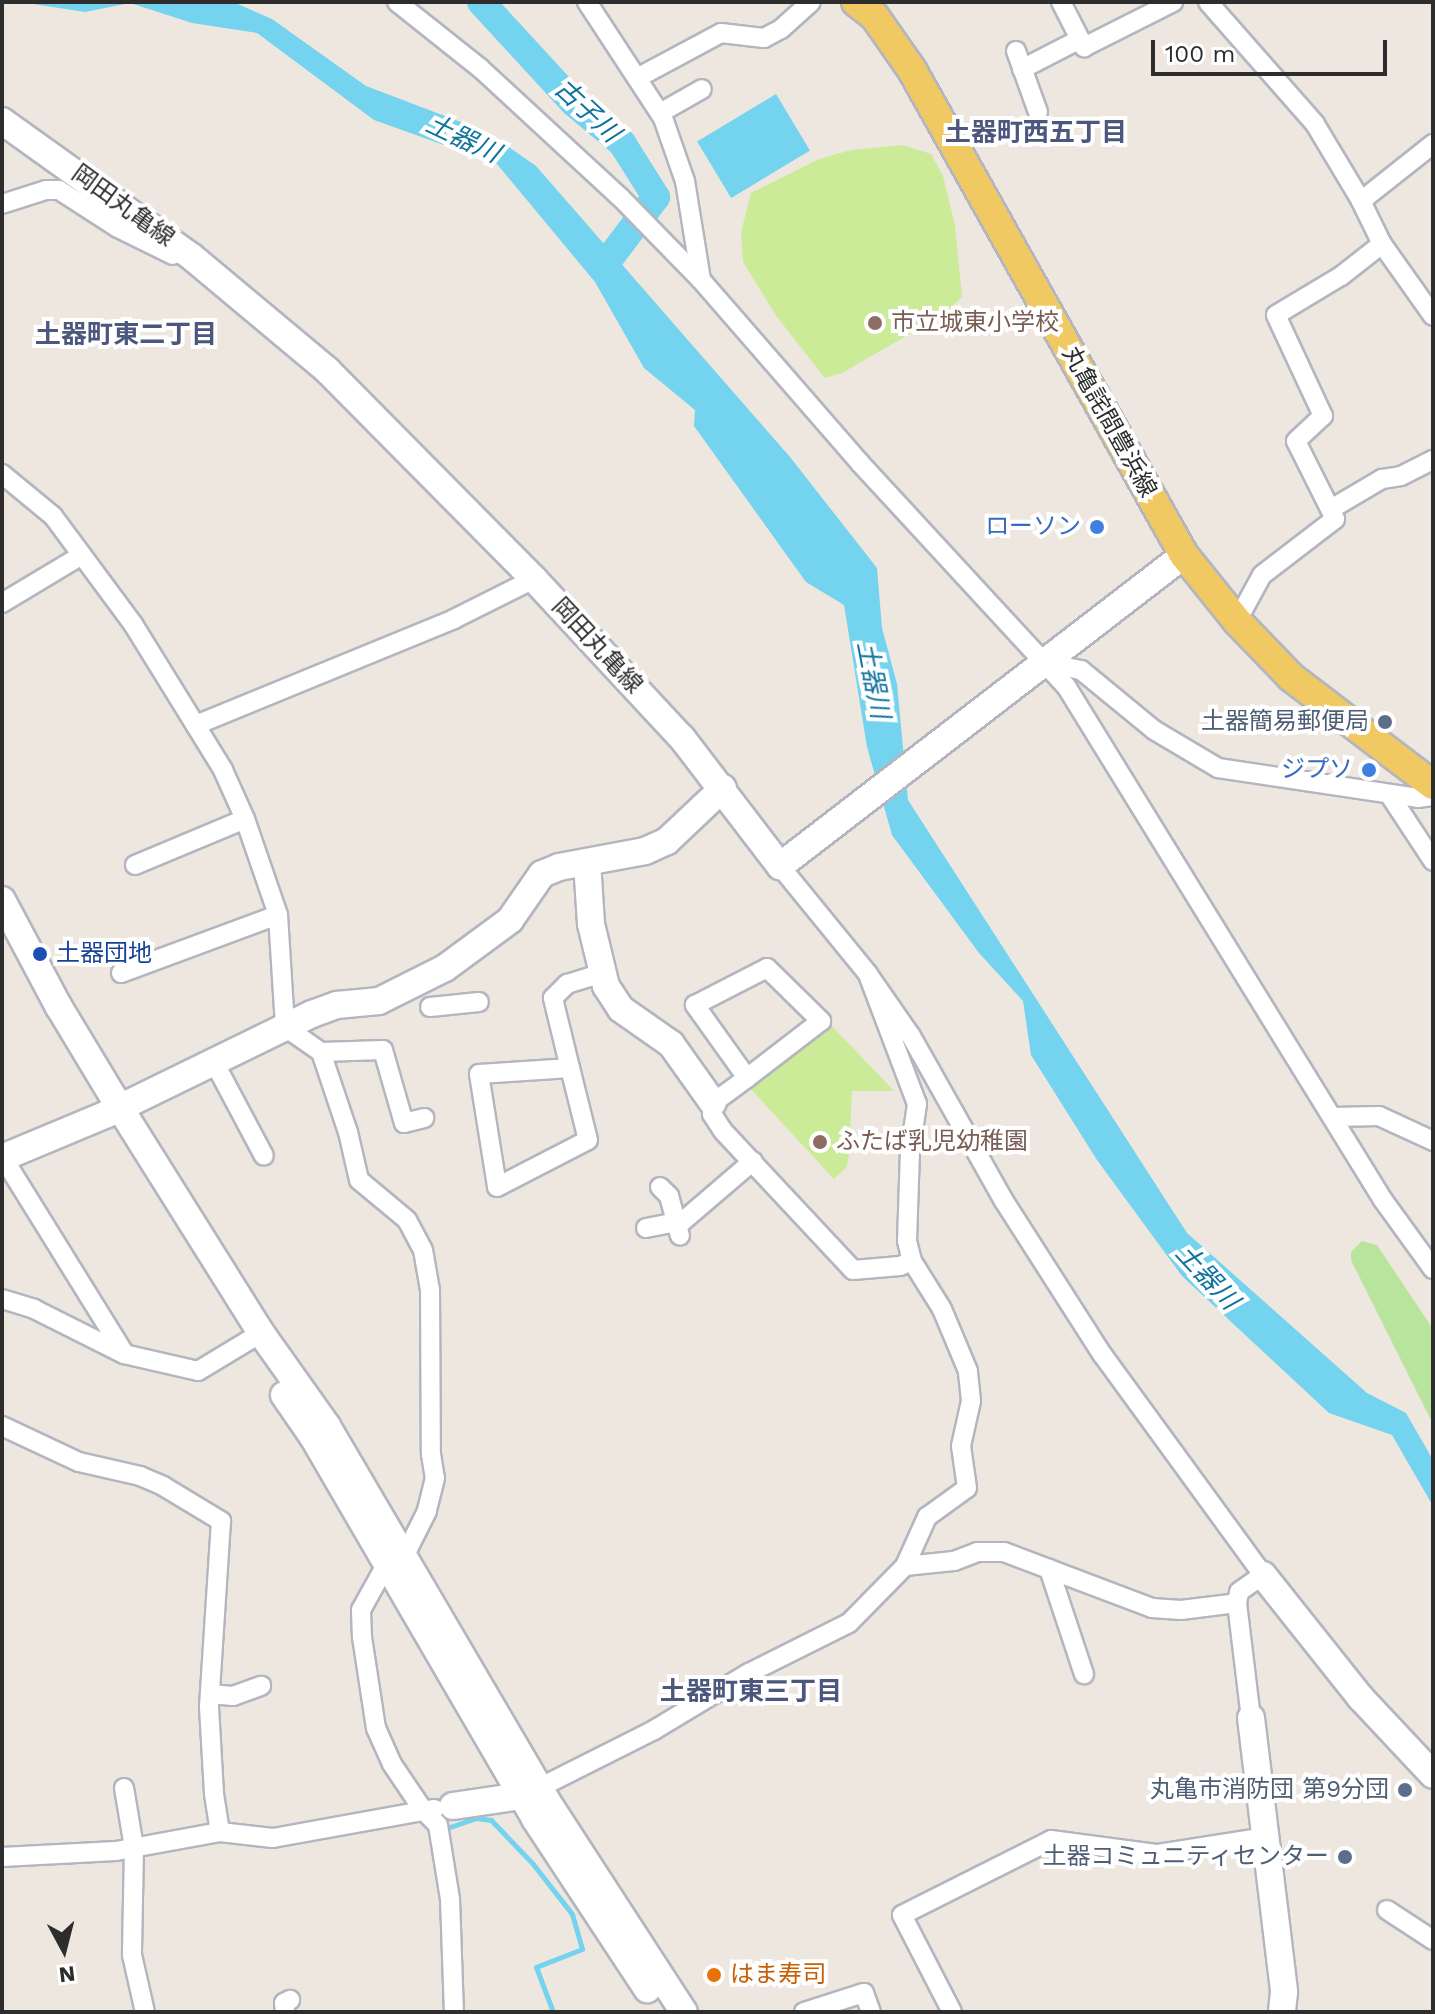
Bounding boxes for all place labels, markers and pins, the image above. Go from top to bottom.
place label: 市立城東小学校 [891,309,1059,337]
marker: 市立城東小学校 [866,314,884,332]
place label: ローソン [985,513,1081,541]
marker: ローソン [1088,518,1106,536]
place label: 土器簡易郵便局 [1201,708,1369,736]
marker: 土器簡易郵便局 [1376,713,1394,731]
place label: ジプソ [1281,756,1353,784]
marker: ジプソ [1360,761,1378,779]
place label: 土器団地 [56,940,152,968]
marker: 土器団地 [31,945,49,963]
place label: ふたば乳児幼稚園 [836,1128,1028,1156]
marker: ふたば乳児幼稚園 [811,1133,829,1151]
place label: 丸亀市消防団 第9分団 [1150,1776,1389,1804]
marker: 丸亀市消防団 第9分団 [1396,1781,1414,1799]
place label: 土器コミュニティセンター [1041,1843,1329,1871]
marker: 土器コミュニティセンター [1336,1848,1354,1866]
place label: はま寿司 [730,1961,826,1989]
marker: はま寿司 [705,1966,723,1984]

